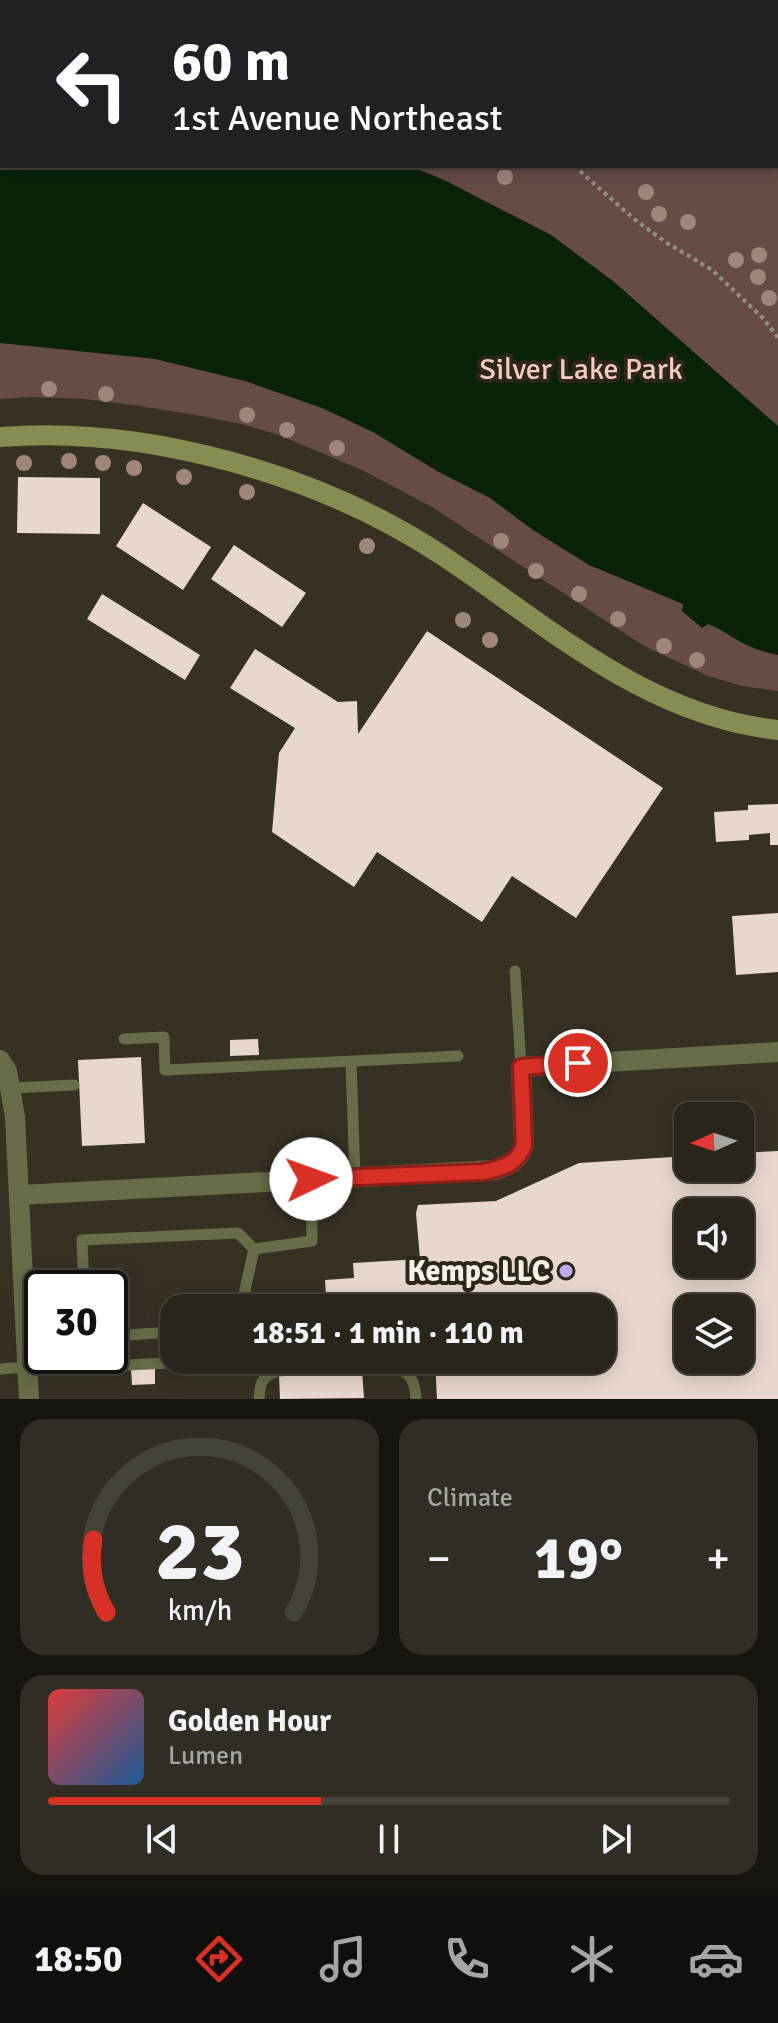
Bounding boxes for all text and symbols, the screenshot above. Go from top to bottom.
text: 60 m [172,27,290,96]
icon: left [40,32,144,136]
text: 1st Avenue Northeast [172,96,502,141]
park label: Silver Lake Park [479,351,683,388]
pin [544,1029,612,1097]
icon: arrive [556,1041,600,1085]
north arrow [674,1102,754,1182]
map controls [674,1102,754,1374]
position arrow [269,1137,353,1221]
button: sound [674,1198,754,1278]
place label: Kemps LLC [407,1253,550,1290]
marker: Kemps LLC [557,1262,575,1280]
speed limit sign: 30 [24,1270,128,1374]
button: layers [674,1294,754,1374]
text: 18:51 · 1 min · 110 m [252,1315,524,1352]
text: Climate [427,1482,513,1514]
text: 23 [155,1501,244,1603]
text: 19° [534,1522,623,1596]
text: − [427,1532,451,1586]
text: + [706,1532,730,1586]
text: km/h [167,1593,232,1628]
text: Golden Hour [168,1703,331,1740]
text: Lumen [168,1740,243,1772]
icon: previous [140,1817,184,1861]
icon: pause [367,1817,411,1861]
icon: next [594,1817,638,1861]
icon: directions [191,1931,247,1987]
icon: music [315,1931,371,1987]
icon: phone [439,1931,495,1987]
icon: climate [564,1931,620,1987]
icon: car [688,1931,744,1987]
text: 18:50 [34,1937,123,1982]

